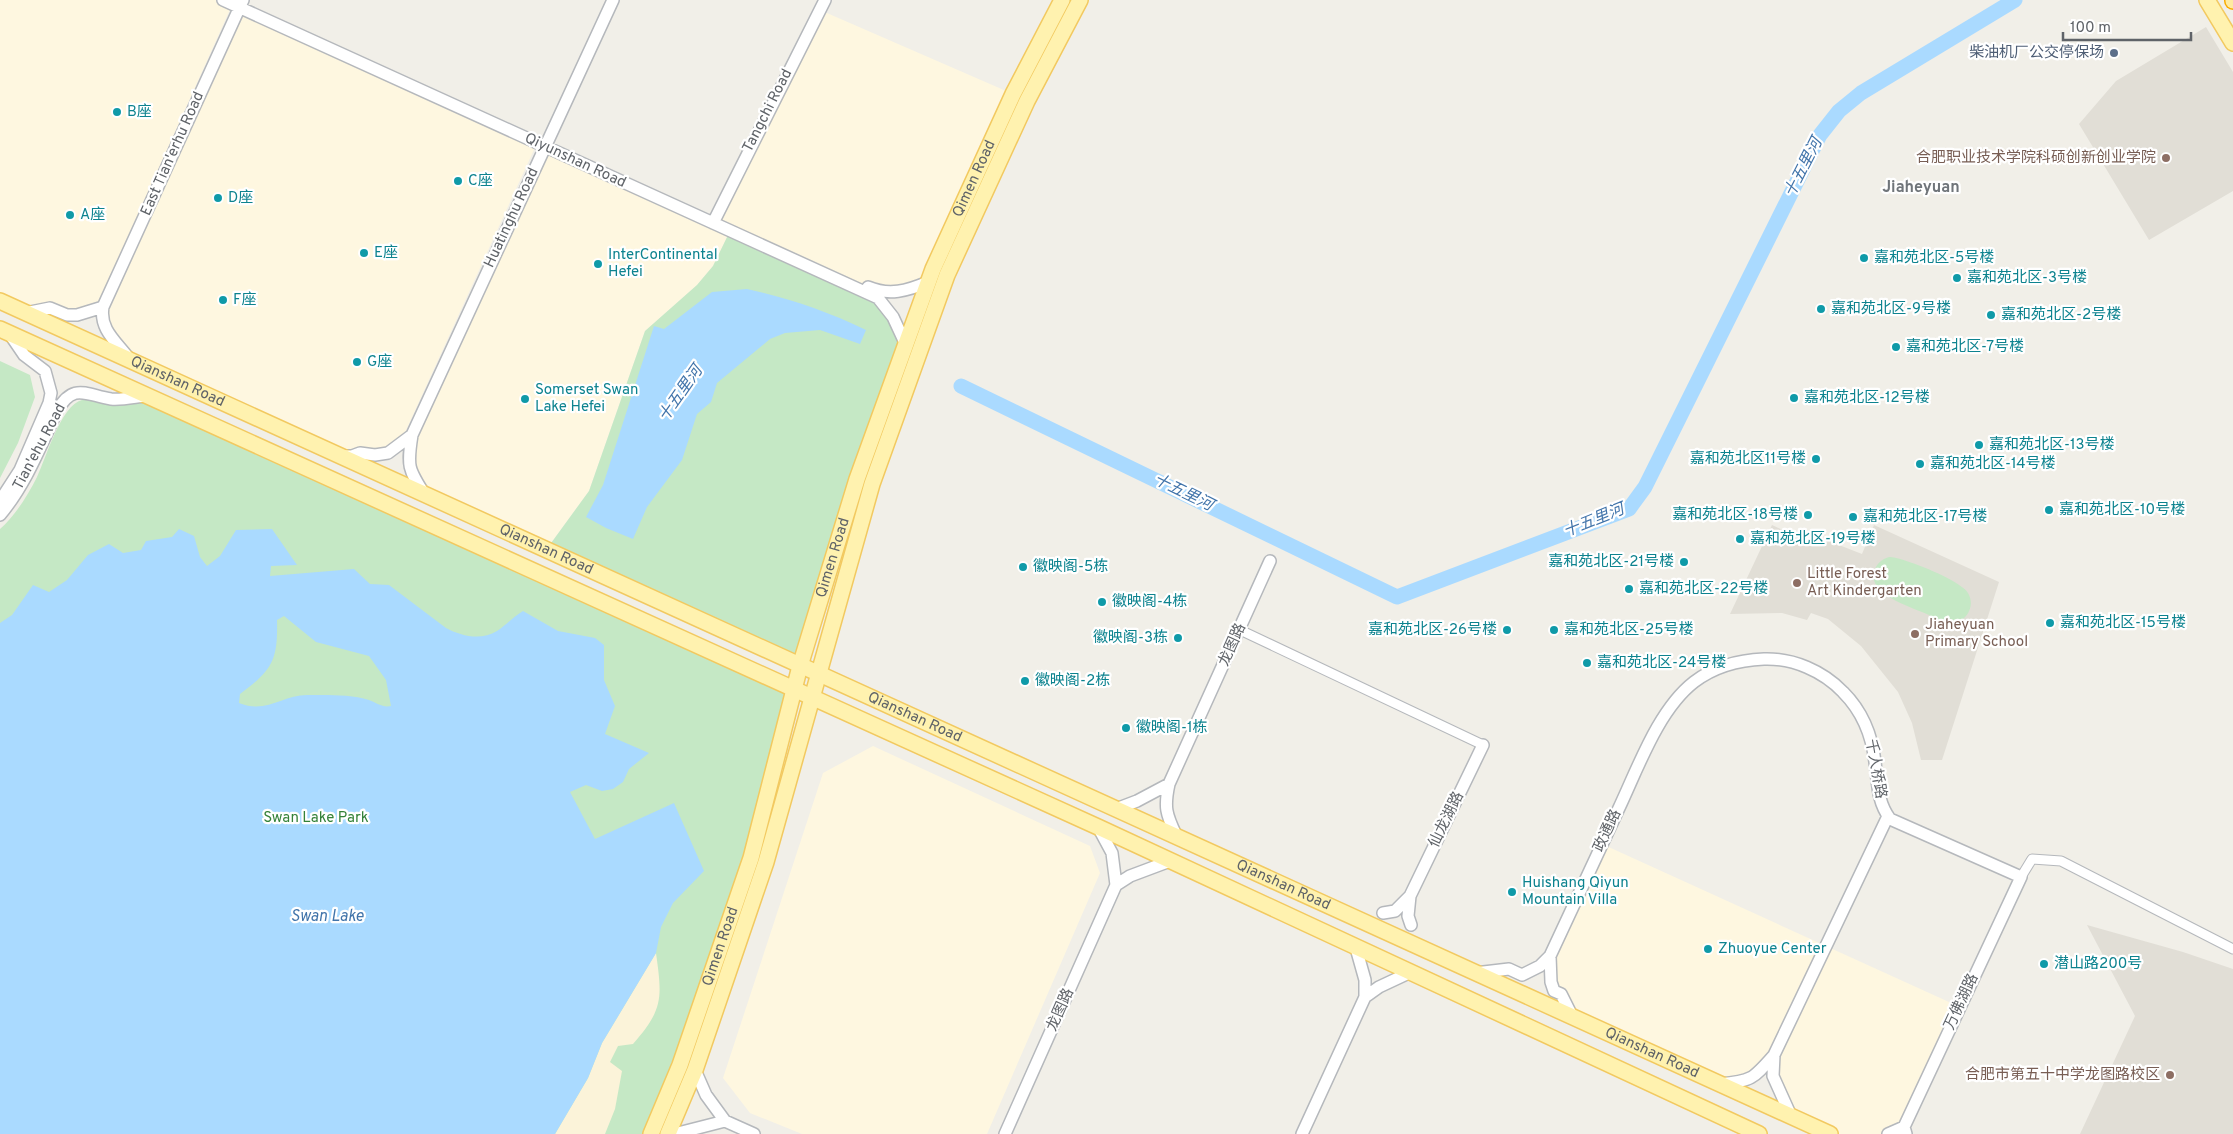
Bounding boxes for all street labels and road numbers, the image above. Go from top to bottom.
street label: Tangchi Road [739,66,797,156]
street label: East Tian'erhu Road [137,89,209,219]
street label: Qiyunshan Road [521,129,629,193]
street label: Qimen Road [948,137,1000,220]
street label: Huatinghu Road [481,165,543,271]
street label: Qianshan Road [127,352,228,412]
street label: Tian'ehu Road [9,400,71,494]
street label: Qimen Road [812,515,854,600]
street label: Qianshan Road [496,520,596,579]
street label: 龙图路 [1214,620,1251,669]
street label: Qianshan Road [864,688,965,747]
street label: 千人桥路 [1860,738,1890,800]
street label: 仙龙湖路 [1424,788,1469,851]
street label: 政通路 [1590,807,1626,855]
street label: Qianshan Road [1233,855,1334,915]
street label: Qimen Road [698,904,743,989]
street label: 万佛湖路 [1940,970,1983,1033]
street label: 龙图路 [1042,985,1079,1034]
street label: Qianshan Road [1602,1023,1702,1083]

